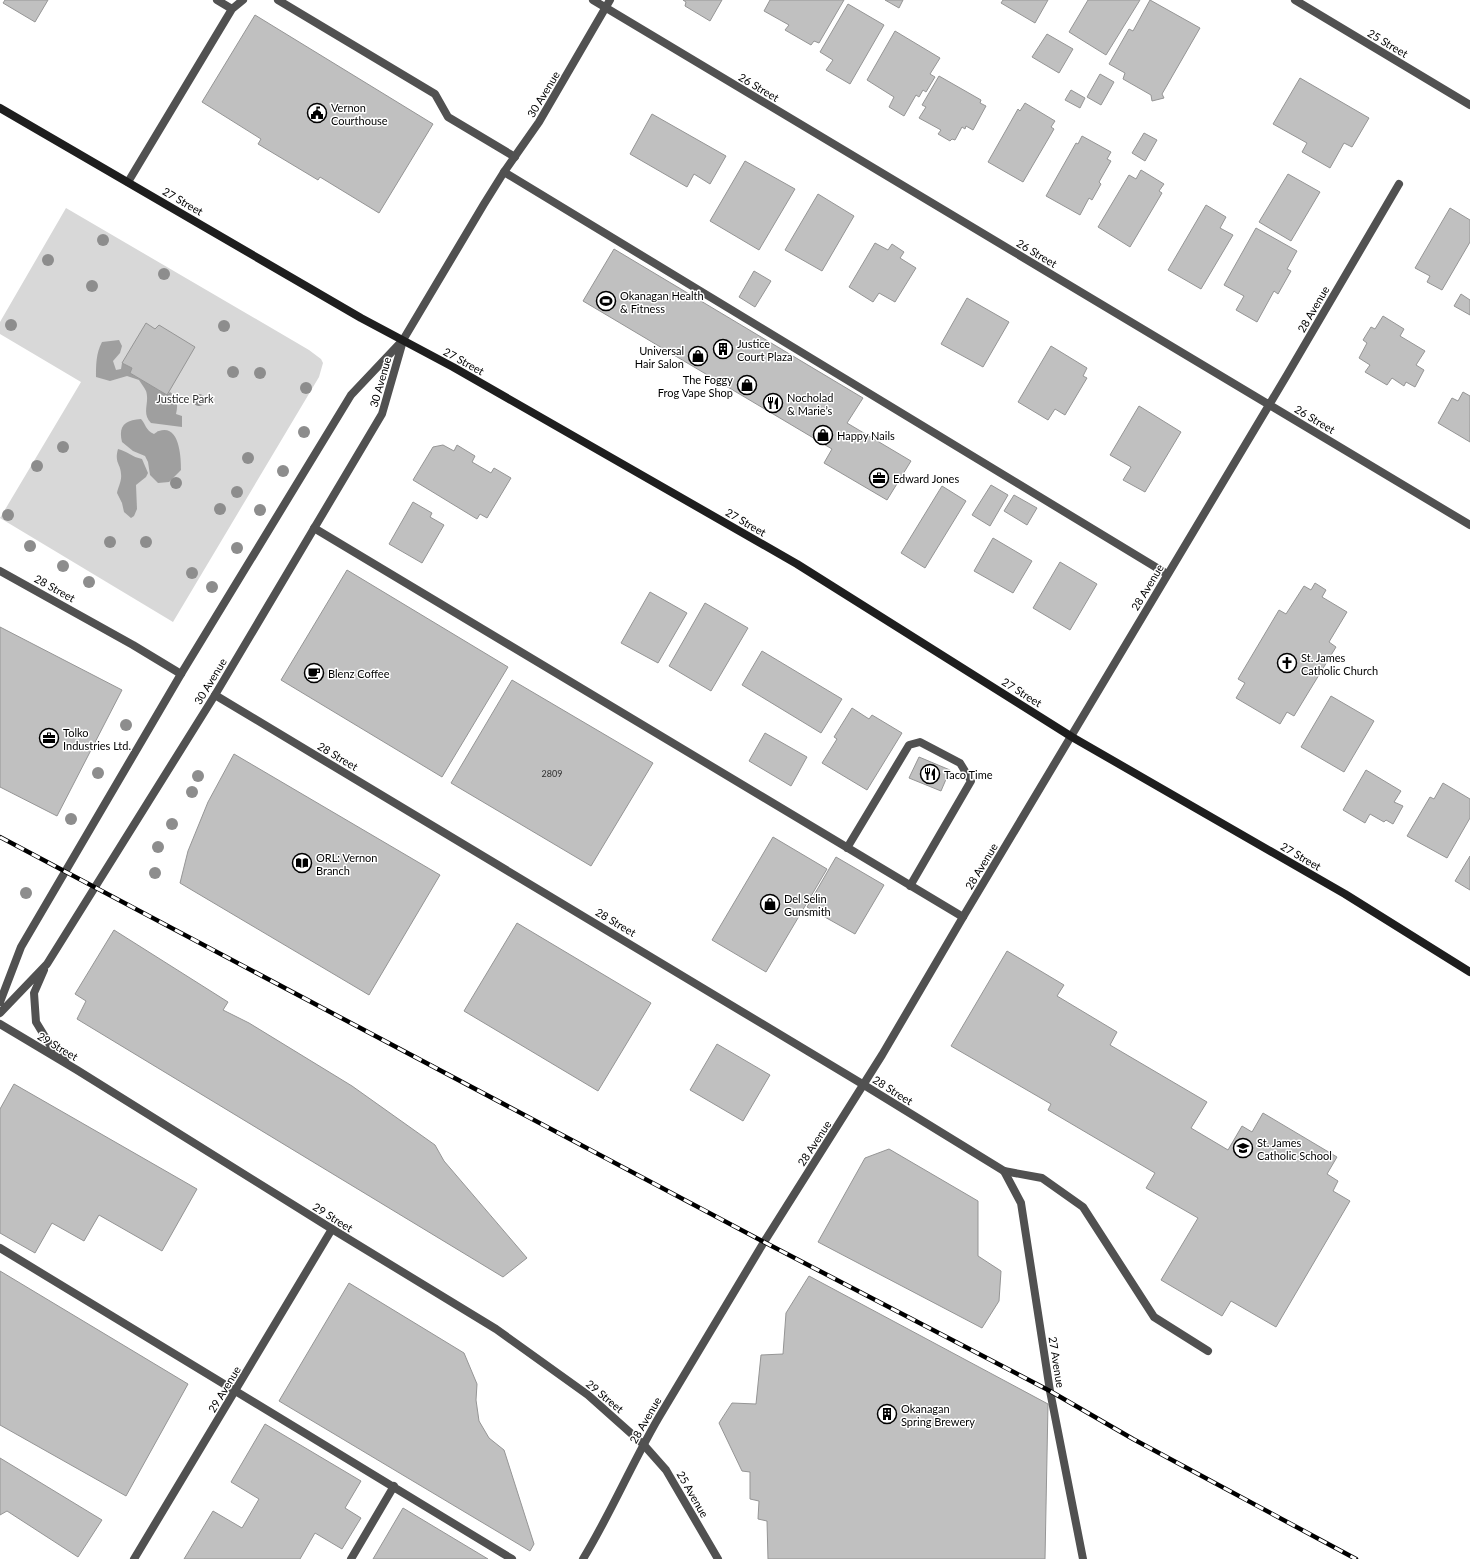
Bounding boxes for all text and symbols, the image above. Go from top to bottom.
street label: 25 Street [1366,26,1410,60]
street label: 30 Avenue [524,68,562,119]
street label: 26 Street [737,70,781,104]
place label: Vernon Courthouse [331,101,388,127]
public building icon: Vernon Courthouse [306,102,328,124]
street label: 27 Street [160,184,206,218]
street label: 26 Street [1015,236,1059,270]
street label: 28 Avenue [1294,283,1332,335]
place label: Okanagan Health & Fitness [620,289,704,315]
sports icon: Okanagan Health & Fitness [595,290,617,312]
place label: Justice Court Plaza [737,337,792,363]
building icon: Justice Court Plaza [712,338,734,360]
place label: Universal Hair Salon [635,344,684,370]
street label: 27 Street [441,345,487,378]
shop icon: Universal Hair Salon [687,345,709,367]
street label: 30 Avenue [367,355,393,409]
place label: The Foggy Frog Vape Shop [658,373,733,399]
shop icon: The Foggy Frog Vape Shop [736,374,758,396]
place label: Nocholad & Marie’s [787,391,833,417]
park label: Justice Park [156,392,214,405]
restaurant icon: Nocholad & Marie’s [762,392,784,414]
street label: 26 Street [1293,402,1337,436]
shop icon: Happy Nails [812,424,834,446]
place label: Happy Nails [837,429,895,442]
office icon: Edward Jones [868,467,890,489]
place label: Edward Jones [893,472,959,485]
street label: 27 Street [723,505,769,539]
street label: 28 Avenue [1128,561,1166,612]
street label: 28 Street [32,572,78,605]
place label: St. James Catholic Church [1301,651,1378,677]
church icon: St. James Catholic Church [1276,652,1298,674]
street label: 30 Avenue [191,655,229,706]
cafe icon: Blenz Coffee [303,662,325,684]
place label: Blenz Coffee [328,667,390,680]
street label: 27 Street [1000,675,1044,709]
place label: Tolko Industries Ltd. [63,726,131,752]
office icon: Tolko Industries Ltd. [38,727,60,749]
street label: 28 Street [316,739,360,773]
restaurant icon: Taco Time [919,763,941,785]
house number: 2809 [542,768,562,779]
place label: Taco Time [944,768,993,781]
street label: 27 Street [1278,839,1324,873]
street label: 28 Avenue [962,840,1000,891]
place label: ORL: Vernon Branch [316,851,377,877]
library icon: ORL: Vernon Branch [291,852,313,874]
place label: Del Selin Gunsmith [784,892,831,918]
shop icon: Del Selin Gunsmith [759,893,781,915]
street label: 28 Street [594,905,638,939]
street label: 29 Street [36,1029,80,1063]
street label: 28 Street [871,1073,915,1107]
street label: 28 Avenue [794,1118,834,1168]
place label: St. James Catholic School [1257,1136,1332,1162]
school or university icon: St. James Catholic School [1232,1137,1254,1159]
street label: 29 Street [311,1200,355,1234]
street label: 27 Avenue [1047,1335,1067,1389]
street label: 29 Avenue [205,1363,243,1414]
street label: 29 Street [584,1377,626,1415]
street label: 28 Avenue [626,1394,664,1446]
place label: Okanagan Spring Brewery [901,1402,975,1428]
building icon: Okanagan Spring Brewery [876,1403,898,1425]
street label: 25 Avenue [674,1468,712,1520]

